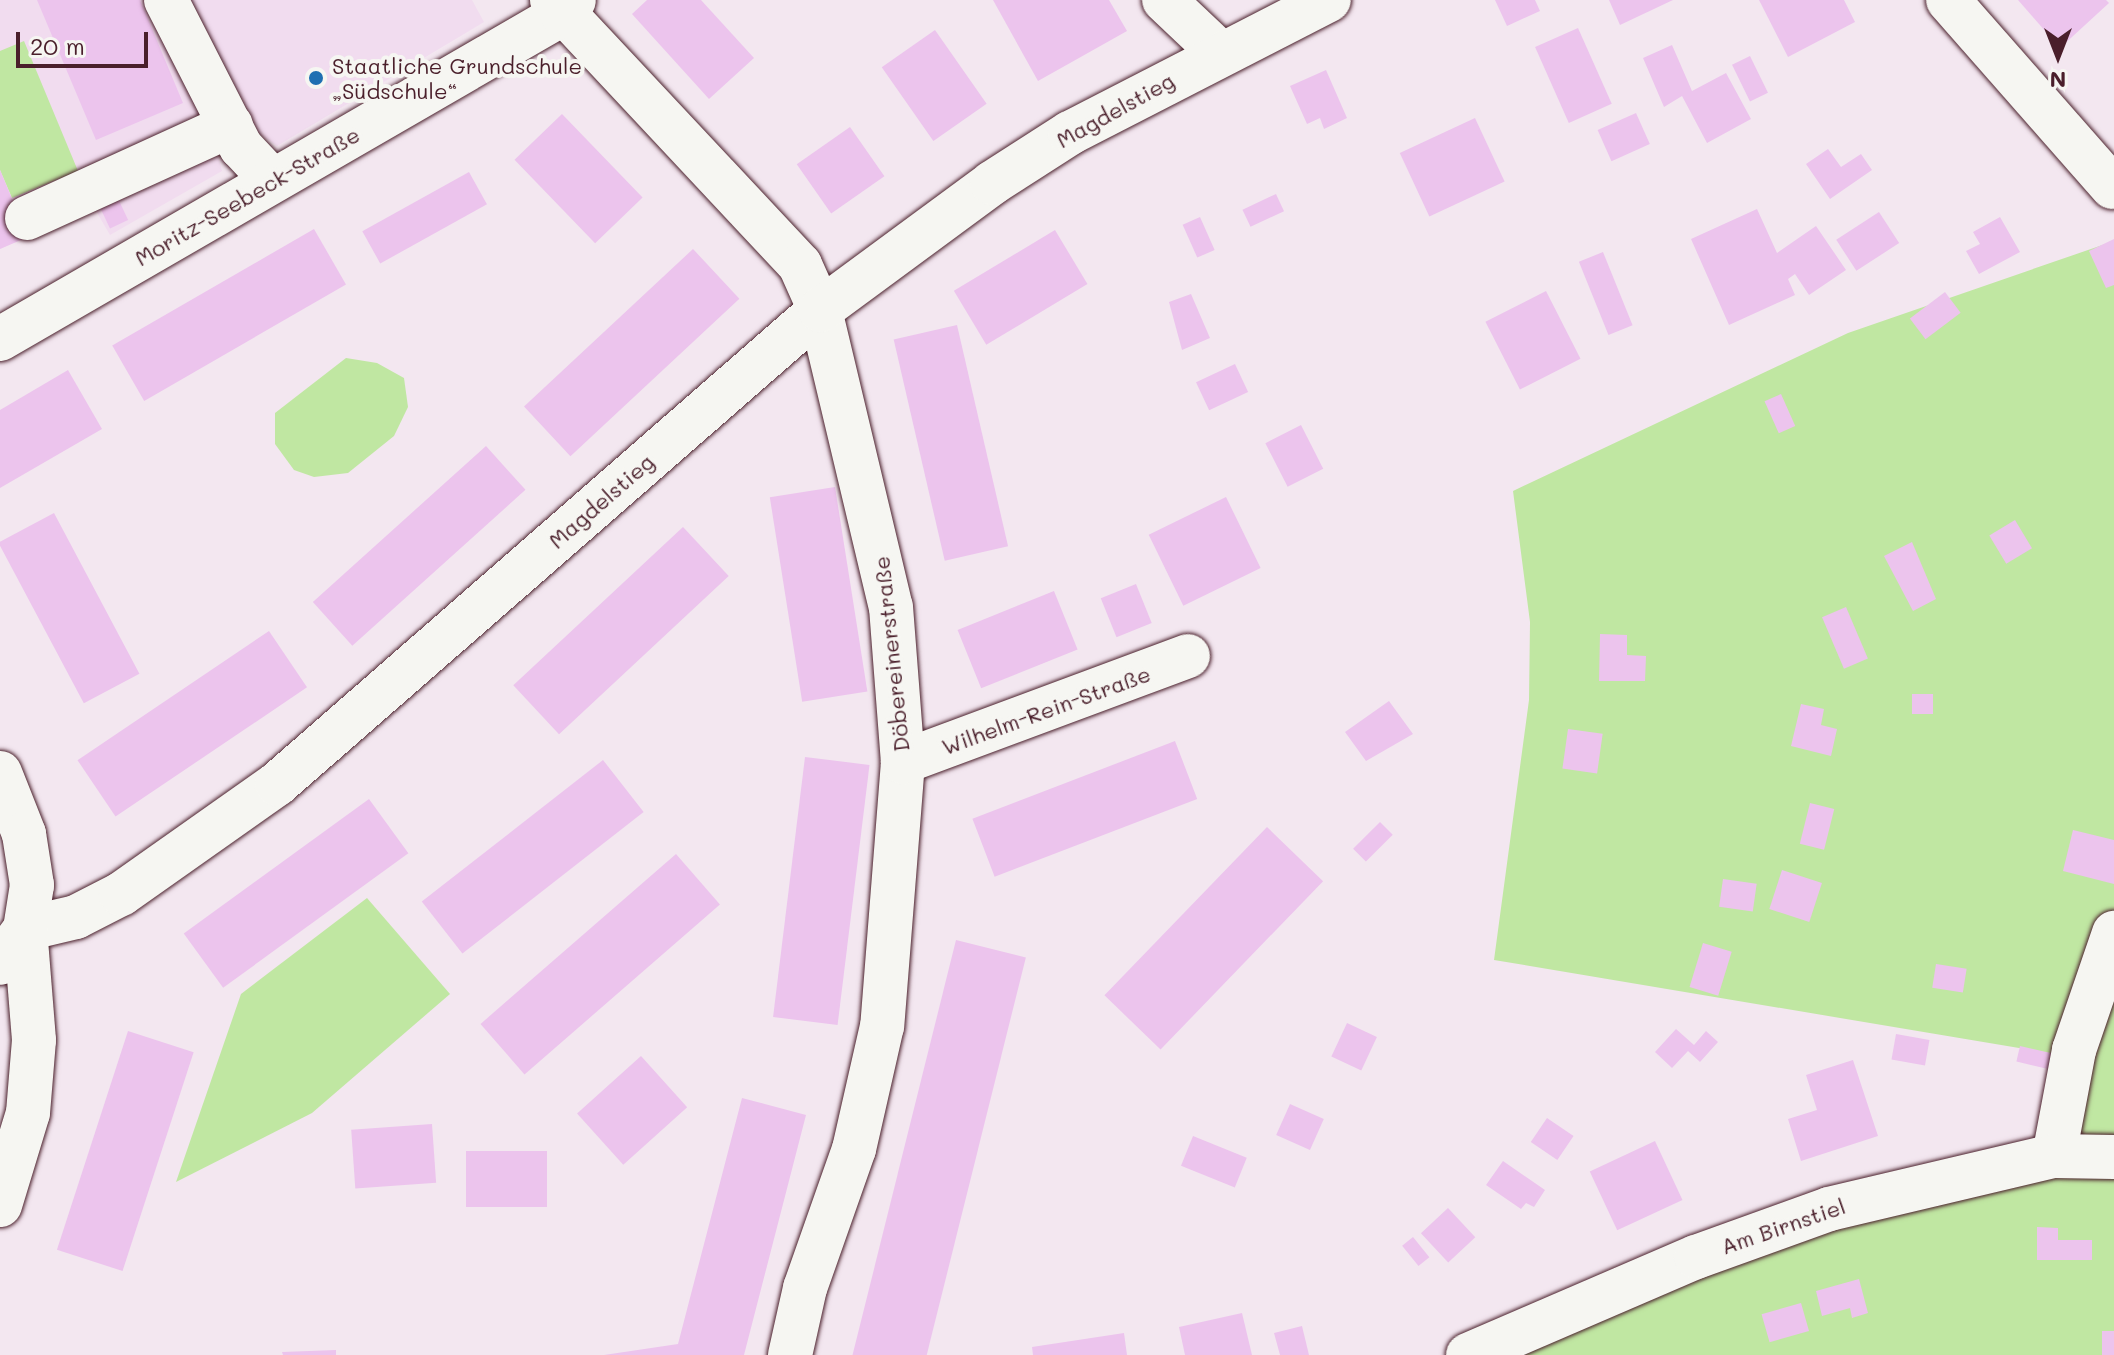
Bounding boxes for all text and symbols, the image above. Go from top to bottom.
scale bar [20,16,152,66]
north arrow [2018,16,2098,96]
text: 20 m [30,30,85,61]
place label: Staatliche Grundschule „Südschule“ [332,52,582,104]
text: N [2050,66,2066,95]
street label: Magdelstieg [1052,67,1178,153]
marker: Staatliche Grundschule „Südschule“ [307,69,325,87]
street label: Moritz-Seebeck-Straße [130,121,364,271]
street label: Magdelstieg [543,448,659,554]
street label: Döbereinerstraße [868,555,914,753]
street label: Wilhelm-Rein-Straße [938,660,1154,760]
street label: Am Birnstiel [1717,1192,1849,1260]

